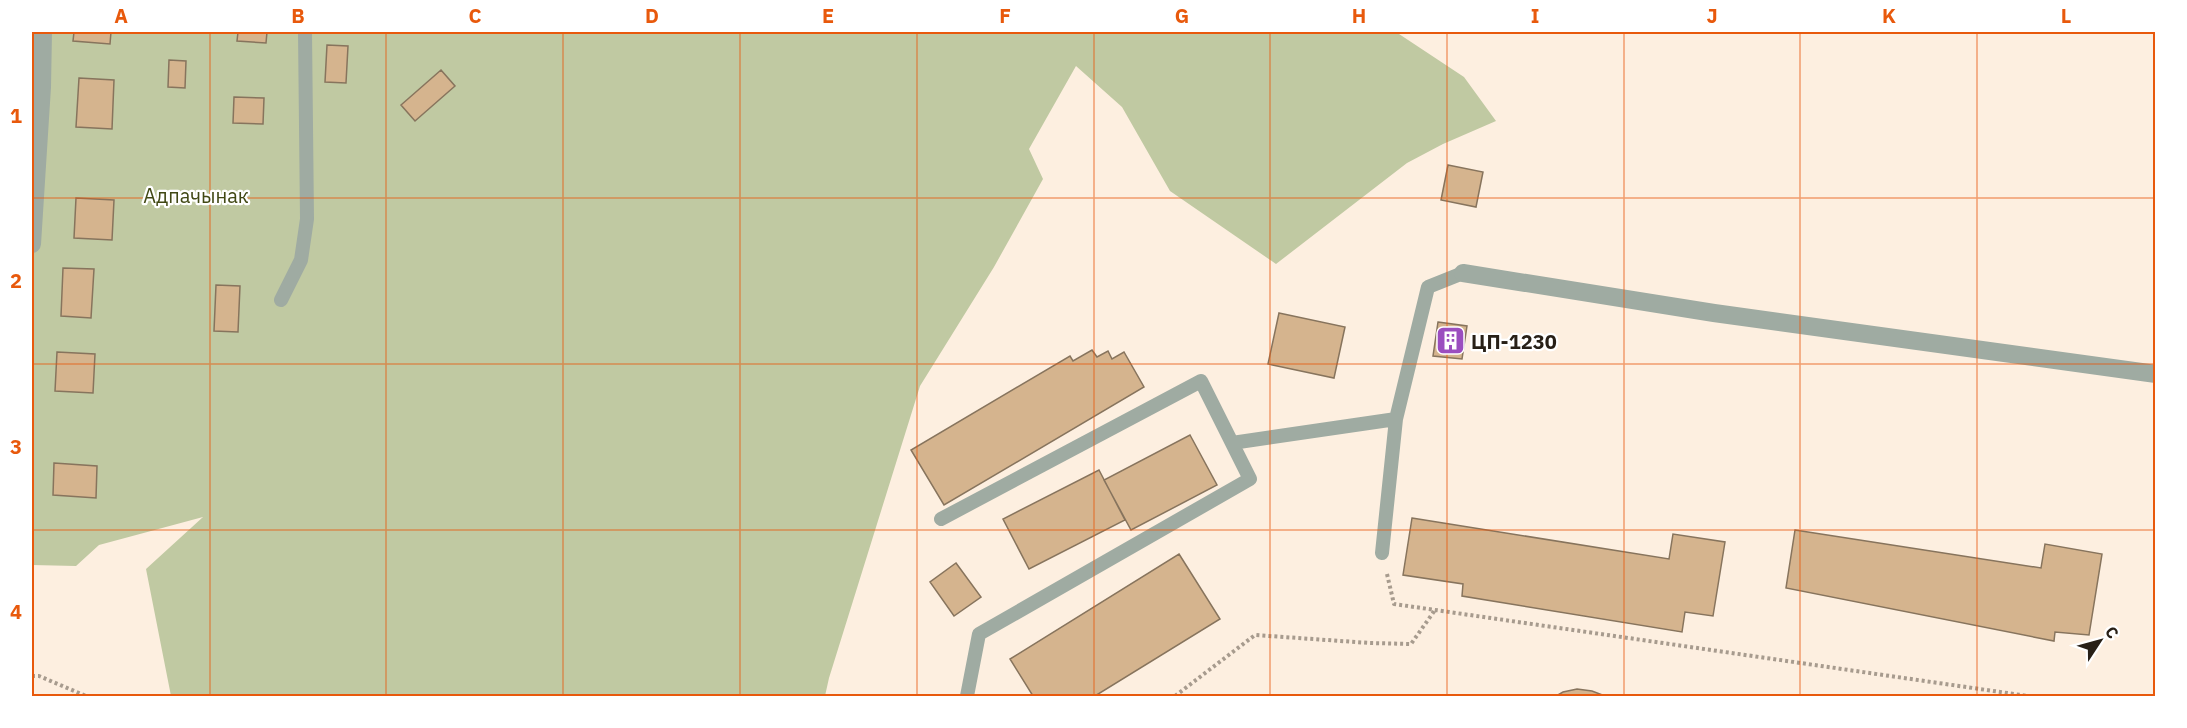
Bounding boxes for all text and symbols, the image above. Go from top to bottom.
text: A [114,2,128,29]
text: B [291,2,305,29]
text: C [468,2,482,29]
text: D [645,2,659,29]
text: E [822,2,834,29]
text: F [999,2,1011,29]
text: G [1175,2,1189,29]
text: H [1352,2,1366,29]
text: I [1531,2,1539,29]
text: J [1706,2,1718,29]
text: K [1882,2,1896,29]
text: L [2061,2,2071,29]
text: 1 [10,102,22,129]
park label: Адпачынак [143,182,249,209]
text: 2 [10,267,22,294]
building icon: ЦП-1230 [1434,325,1466,357]
place label: ЦП-1230 [1471,328,1557,355]
text: 3 [10,433,22,460]
text: 4 [10,598,22,625]
north arrow [2070,611,2130,671]
text: С [2101,622,2123,642]

